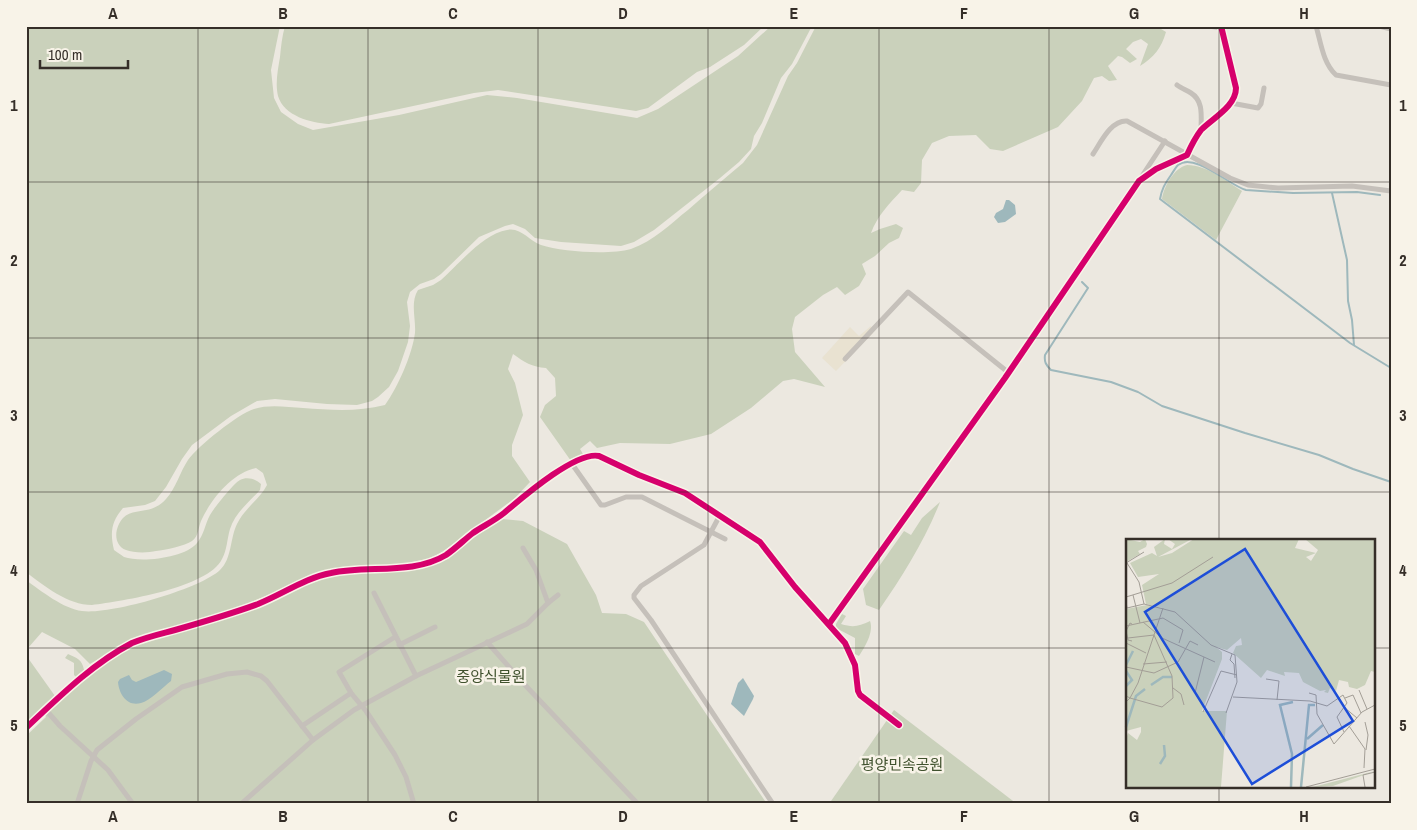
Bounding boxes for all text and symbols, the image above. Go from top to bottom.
text: A [108,2,118,24]
text: B [278,2,288,24]
text: C [448,2,458,24]
text: D [618,2,628,24]
text: E [790,2,799,24]
text: F [960,2,968,24]
text: G [1129,2,1139,24]
text: H [1299,2,1309,24]
scale bar [40,38,128,70]
text: 100 m [48,44,82,65]
text: 1 [10,94,18,116]
text: 1 [1399,94,1407,116]
text: 2 [10,249,18,271]
text: 2 [1399,249,1407,271]
text: 3 [10,404,18,426]
text: 3 [1399,404,1407,426]
inset map [1126,539,1374,788]
text: 4 [10,559,18,581]
text: 4 [1399,559,1407,581]
park label: 중앙식물원 [456,666,526,687]
text: 5 [10,714,18,736]
text: 5 [1399,714,1407,736]
park label: 평양민속공원 [861,754,943,775]
text: A [108,805,118,827]
text: B [278,805,288,827]
text: C [448,805,458,827]
text: D [618,805,628,827]
text: E [790,805,799,827]
text: F [960,805,968,827]
text: G [1129,805,1139,827]
text: H [1299,805,1309,827]

